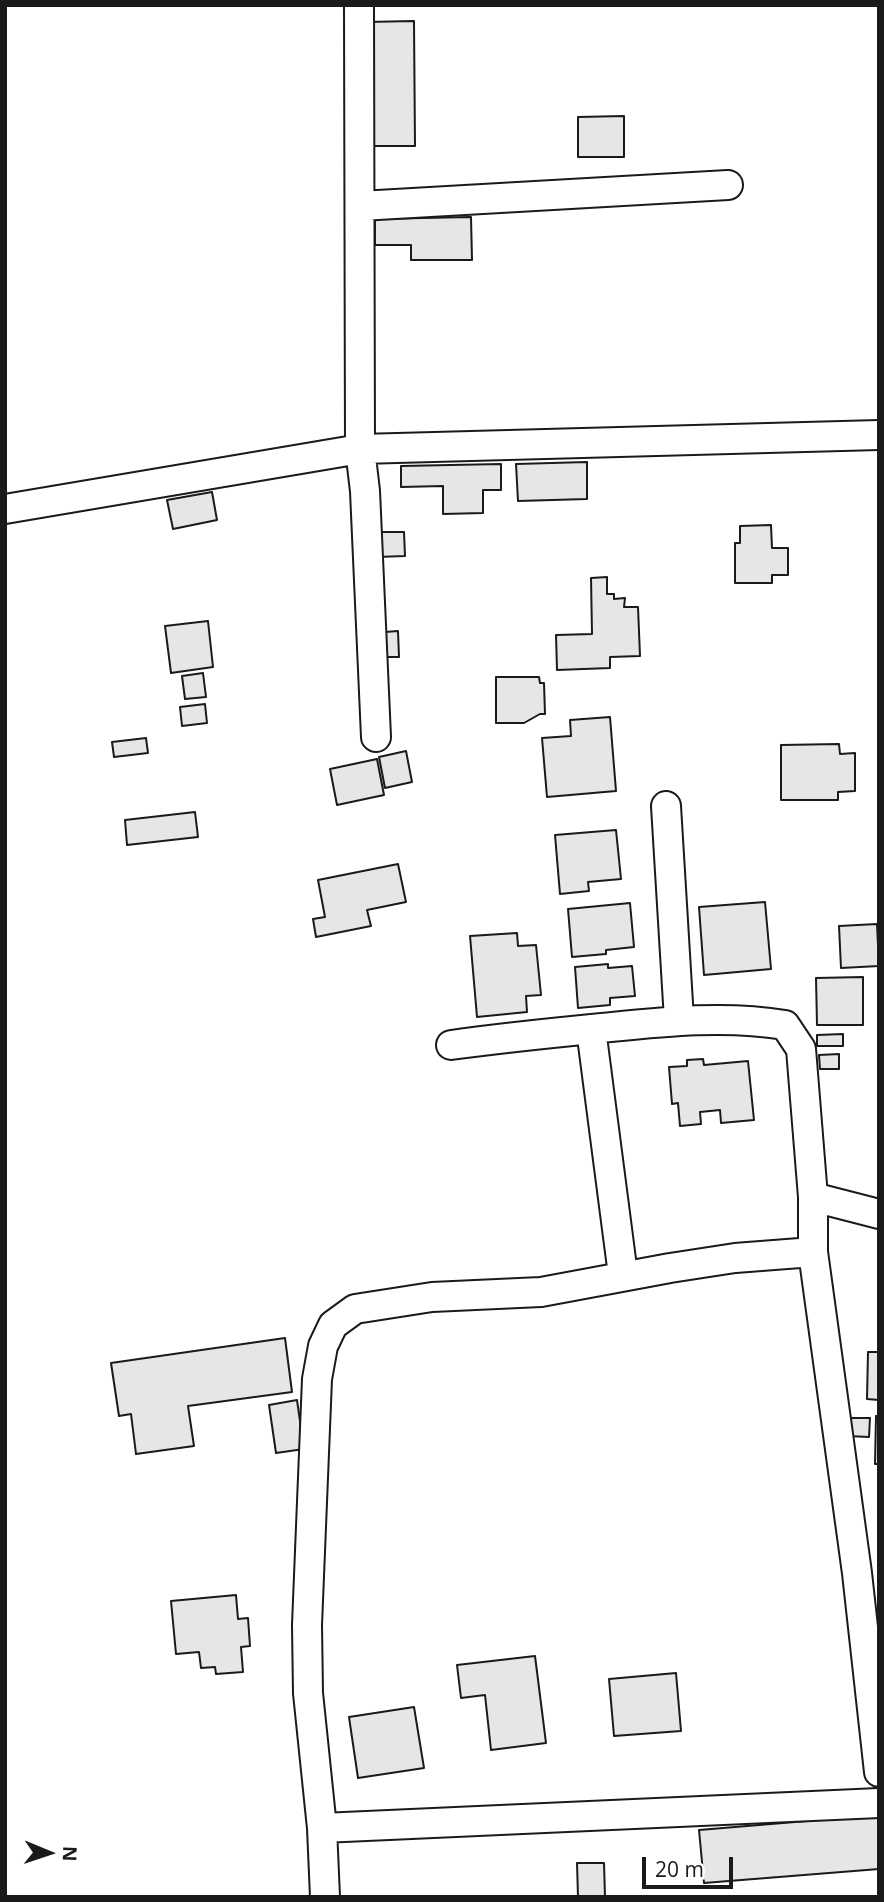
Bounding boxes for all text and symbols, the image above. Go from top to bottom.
north arrow [14,1818,84,1888]
scale bar [646,1842,737,1886]
text: N [57,1846,83,1862]
text: 20 m [655,1855,704,1883]

